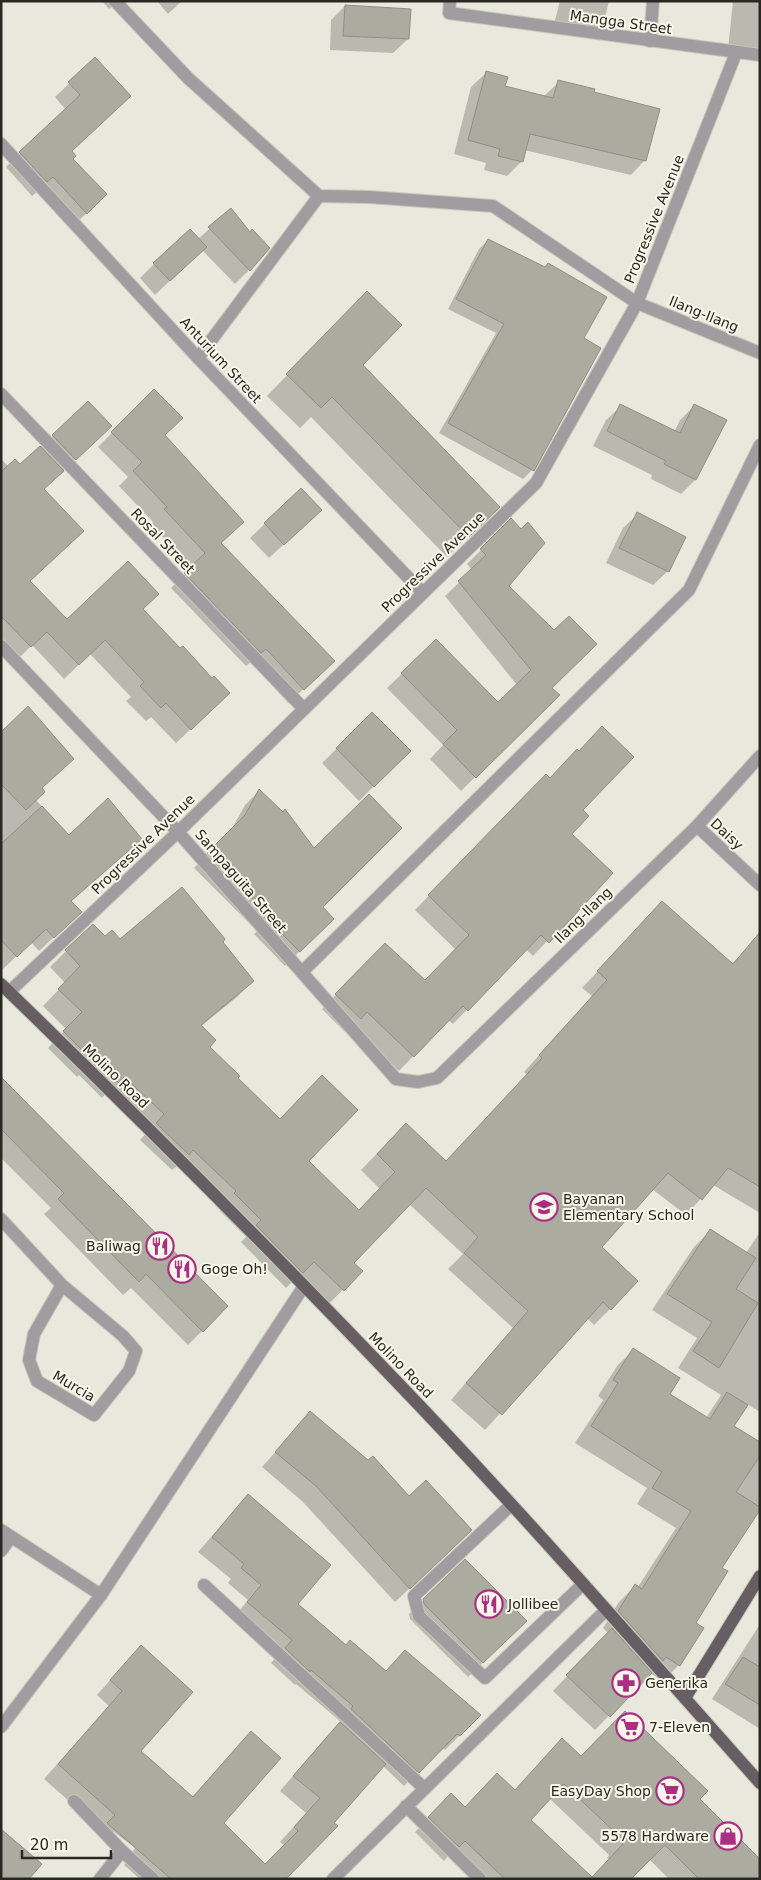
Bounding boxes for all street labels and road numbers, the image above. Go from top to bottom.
street label: Mangga Street [569,7,674,37]
street label: Progressive Avenue [621,152,687,286]
street label: Ilang-Ilang [667,293,741,335]
street label: Anturium Street [177,314,265,407]
street label: Rosal Street [128,505,198,577]
street label: Progressive Avenue [378,509,488,615]
street label: Progressive Avenue [88,791,198,897]
street label: Daisy [707,815,747,853]
street label: Sampaguita Street [192,826,290,936]
street label: Ilang-Ilang [551,884,615,946]
street label: Molino Road [80,1041,152,1111]
street label: Molino Road [366,1329,436,1401]
street label: Murcia [50,1367,98,1405]

